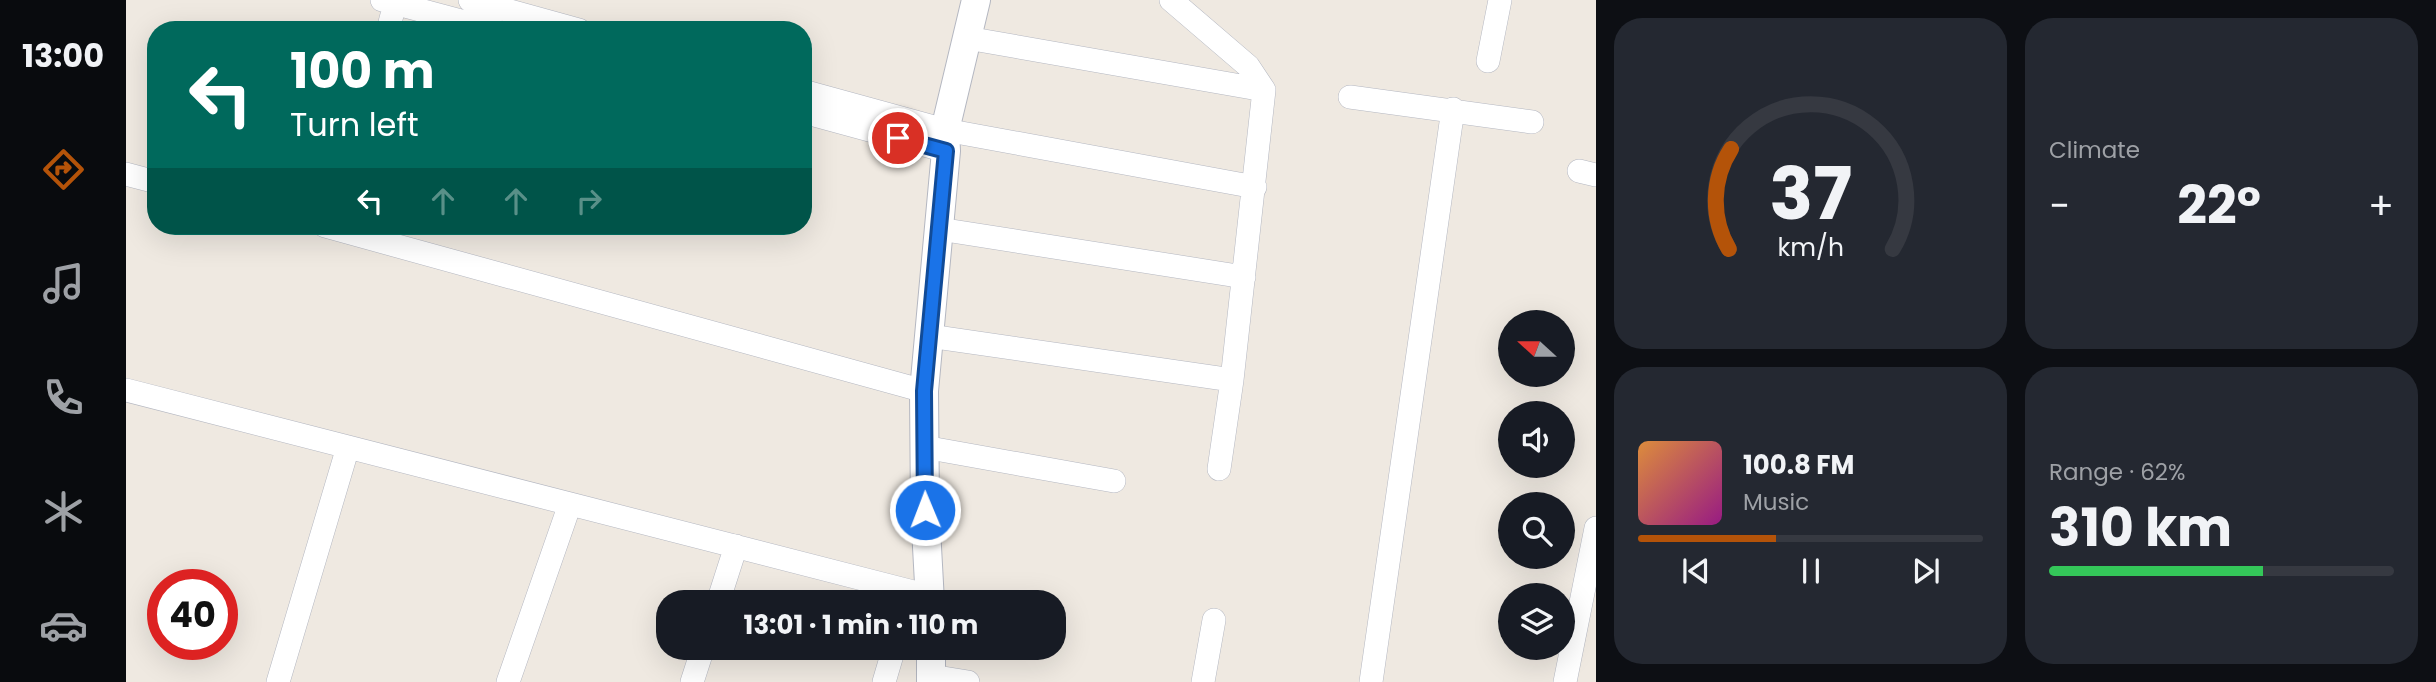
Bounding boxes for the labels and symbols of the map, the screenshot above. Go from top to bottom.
pin [868,108,928,168]
north arrow [1498,310,1575,387]
position arrow [888,473,962,547]
speed limit sign: 40 [147,569,238,660]

